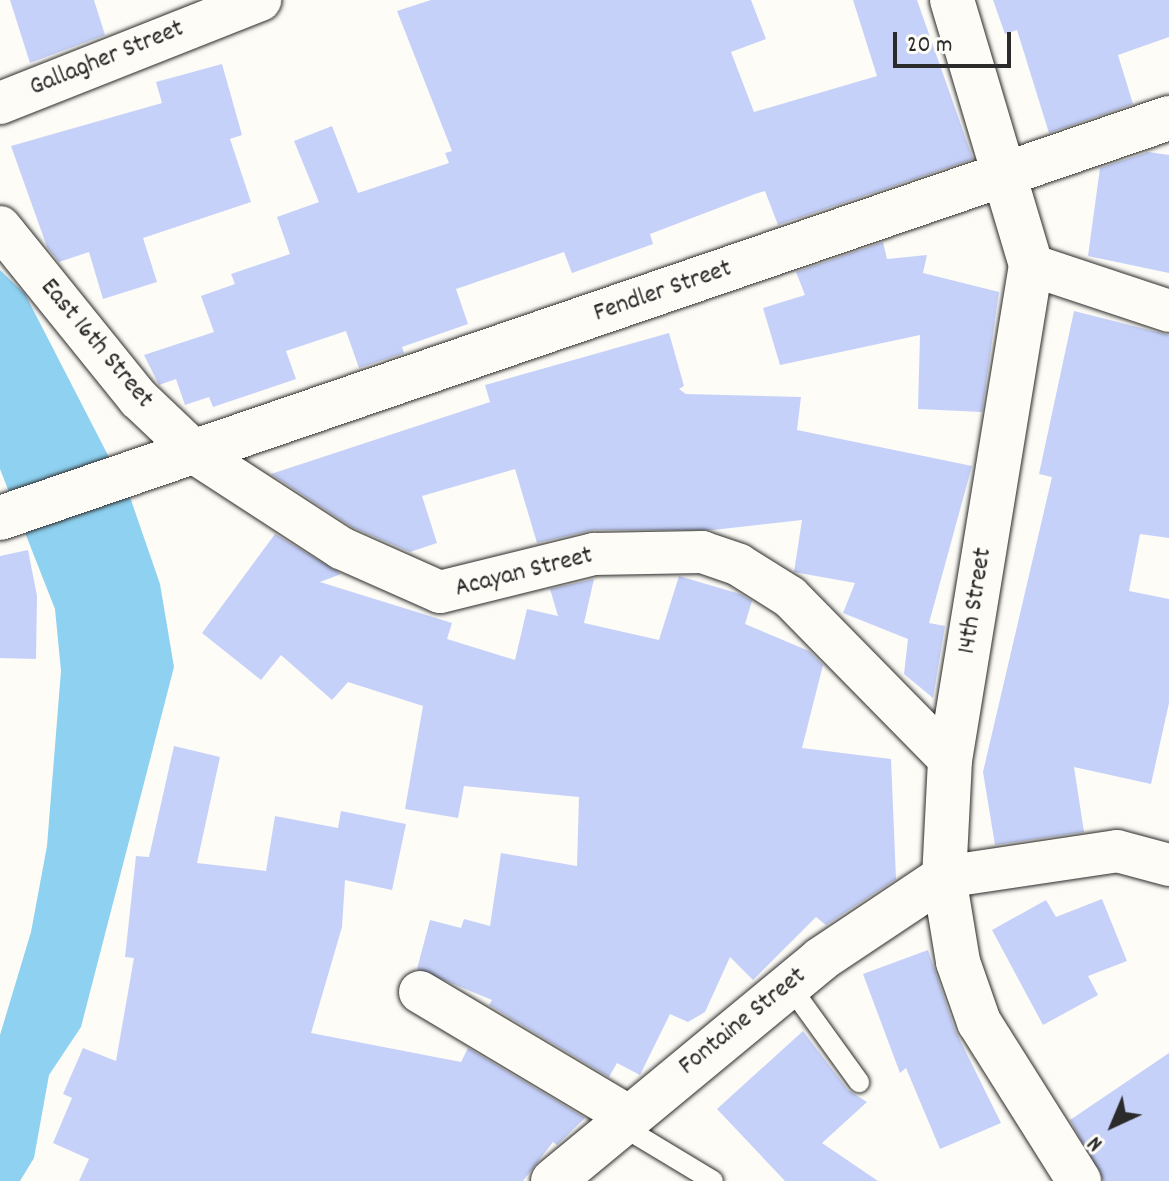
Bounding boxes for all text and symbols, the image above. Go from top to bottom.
street label: Gallagher Street [25,14,189,104]
scale bar [897,16,1015,66]
text: 20 m [907,29,953,63]
street label: Fendler Street [590,254,736,330]
street label: East 16th Street [33,273,159,415]
street label: Acayan Street [452,541,596,605]
street label: 14th Street [952,546,1000,656]
street label: Fontaine Street [673,961,813,1083]
north arrow [1073,1085,1153,1165]
text: N [1081,1128,1111,1158]

